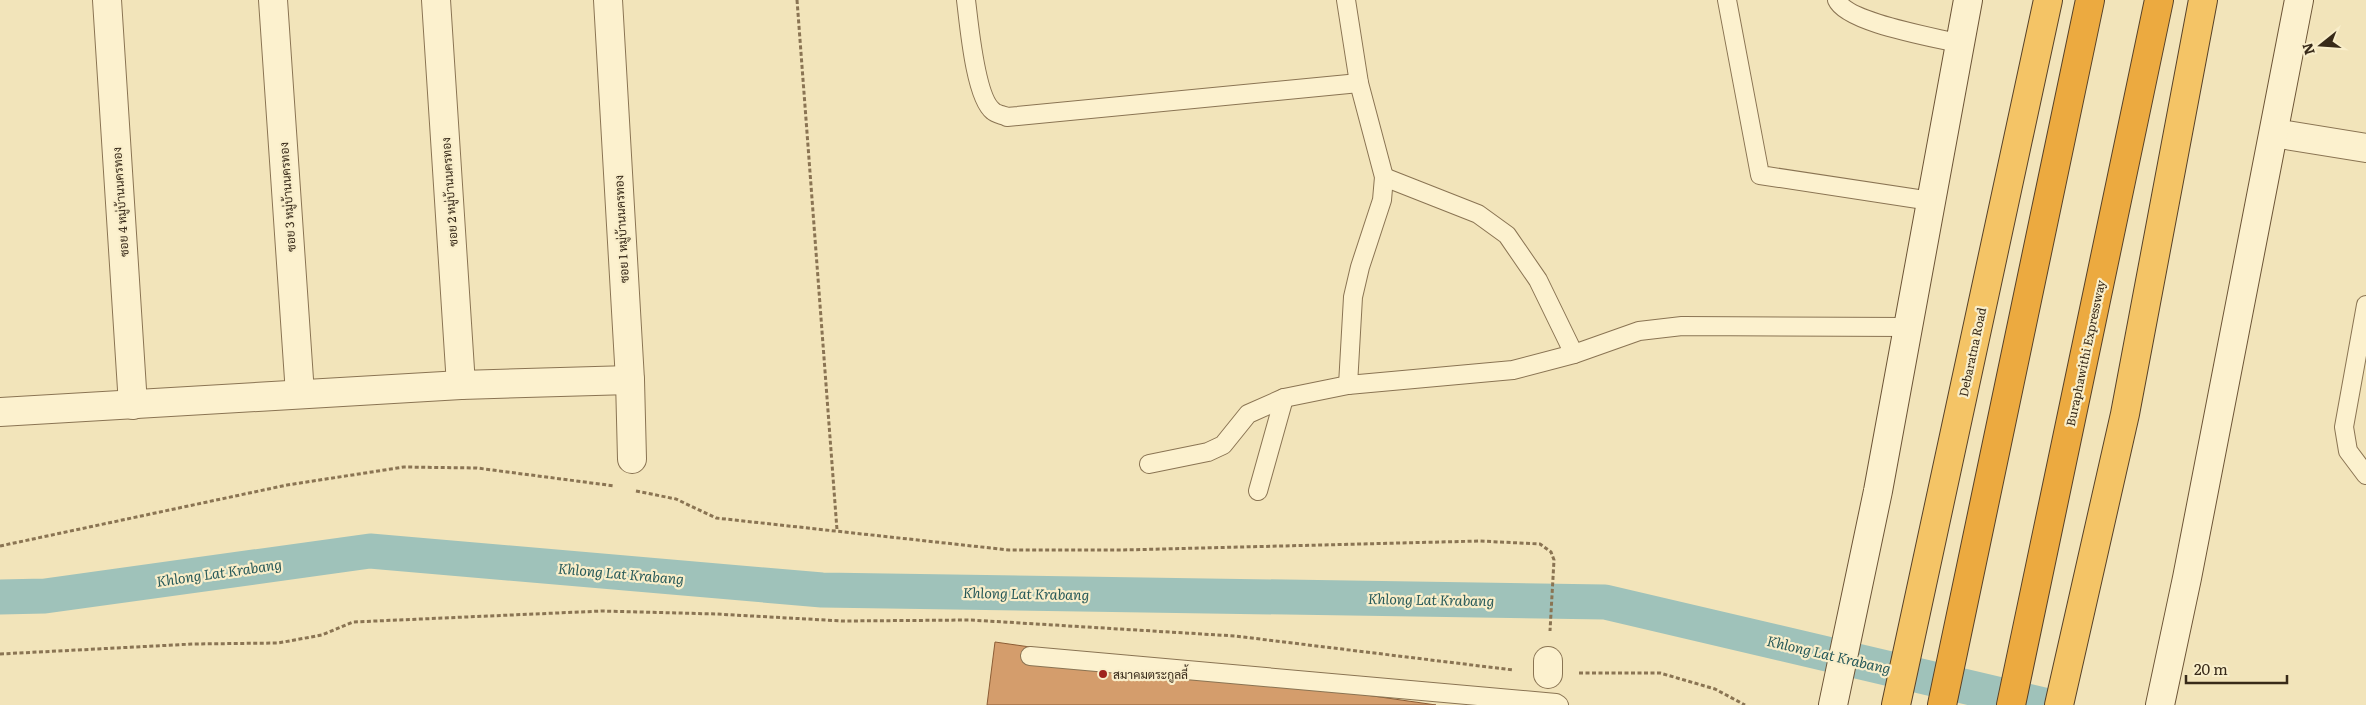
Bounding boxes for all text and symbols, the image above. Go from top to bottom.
north arrow [2296,20,2346,70]
text: N [2296,40,2319,58]
street label: ซอย 2 หมู่บ้านนครทอง [436,137,462,247]
street label: ซอย 3 หมู่บ้านนครทอง [274,142,300,252]
street label: ซอย 4 หมู่บ้านนครทอง [107,147,133,257]
street label: ซอย 1 หมู่บ้านนครทอง [609,174,633,284]
street label: Buraphawithi Expressway [2061,278,2109,428]
street label: Debaratna Road [1954,305,1990,398]
water label: Khlong Lat Krabang [155,553,283,591]
water label: Khlong Lat Krabang [557,558,685,588]
water label: Khlong Lat Krabang [963,582,1089,604]
water label: Khlong Lat Krabang [1368,588,1494,610]
water label: Khlong Lat Krabang [1765,630,1893,678]
scale bar [2186,652,2287,684]
text: 20 m [2194,657,2228,680]
place label: สมาคมตระกูลลี้ [1113,664,1189,683]
marker: สมาคมตระกูลลี้ [1097,668,1109,680]

